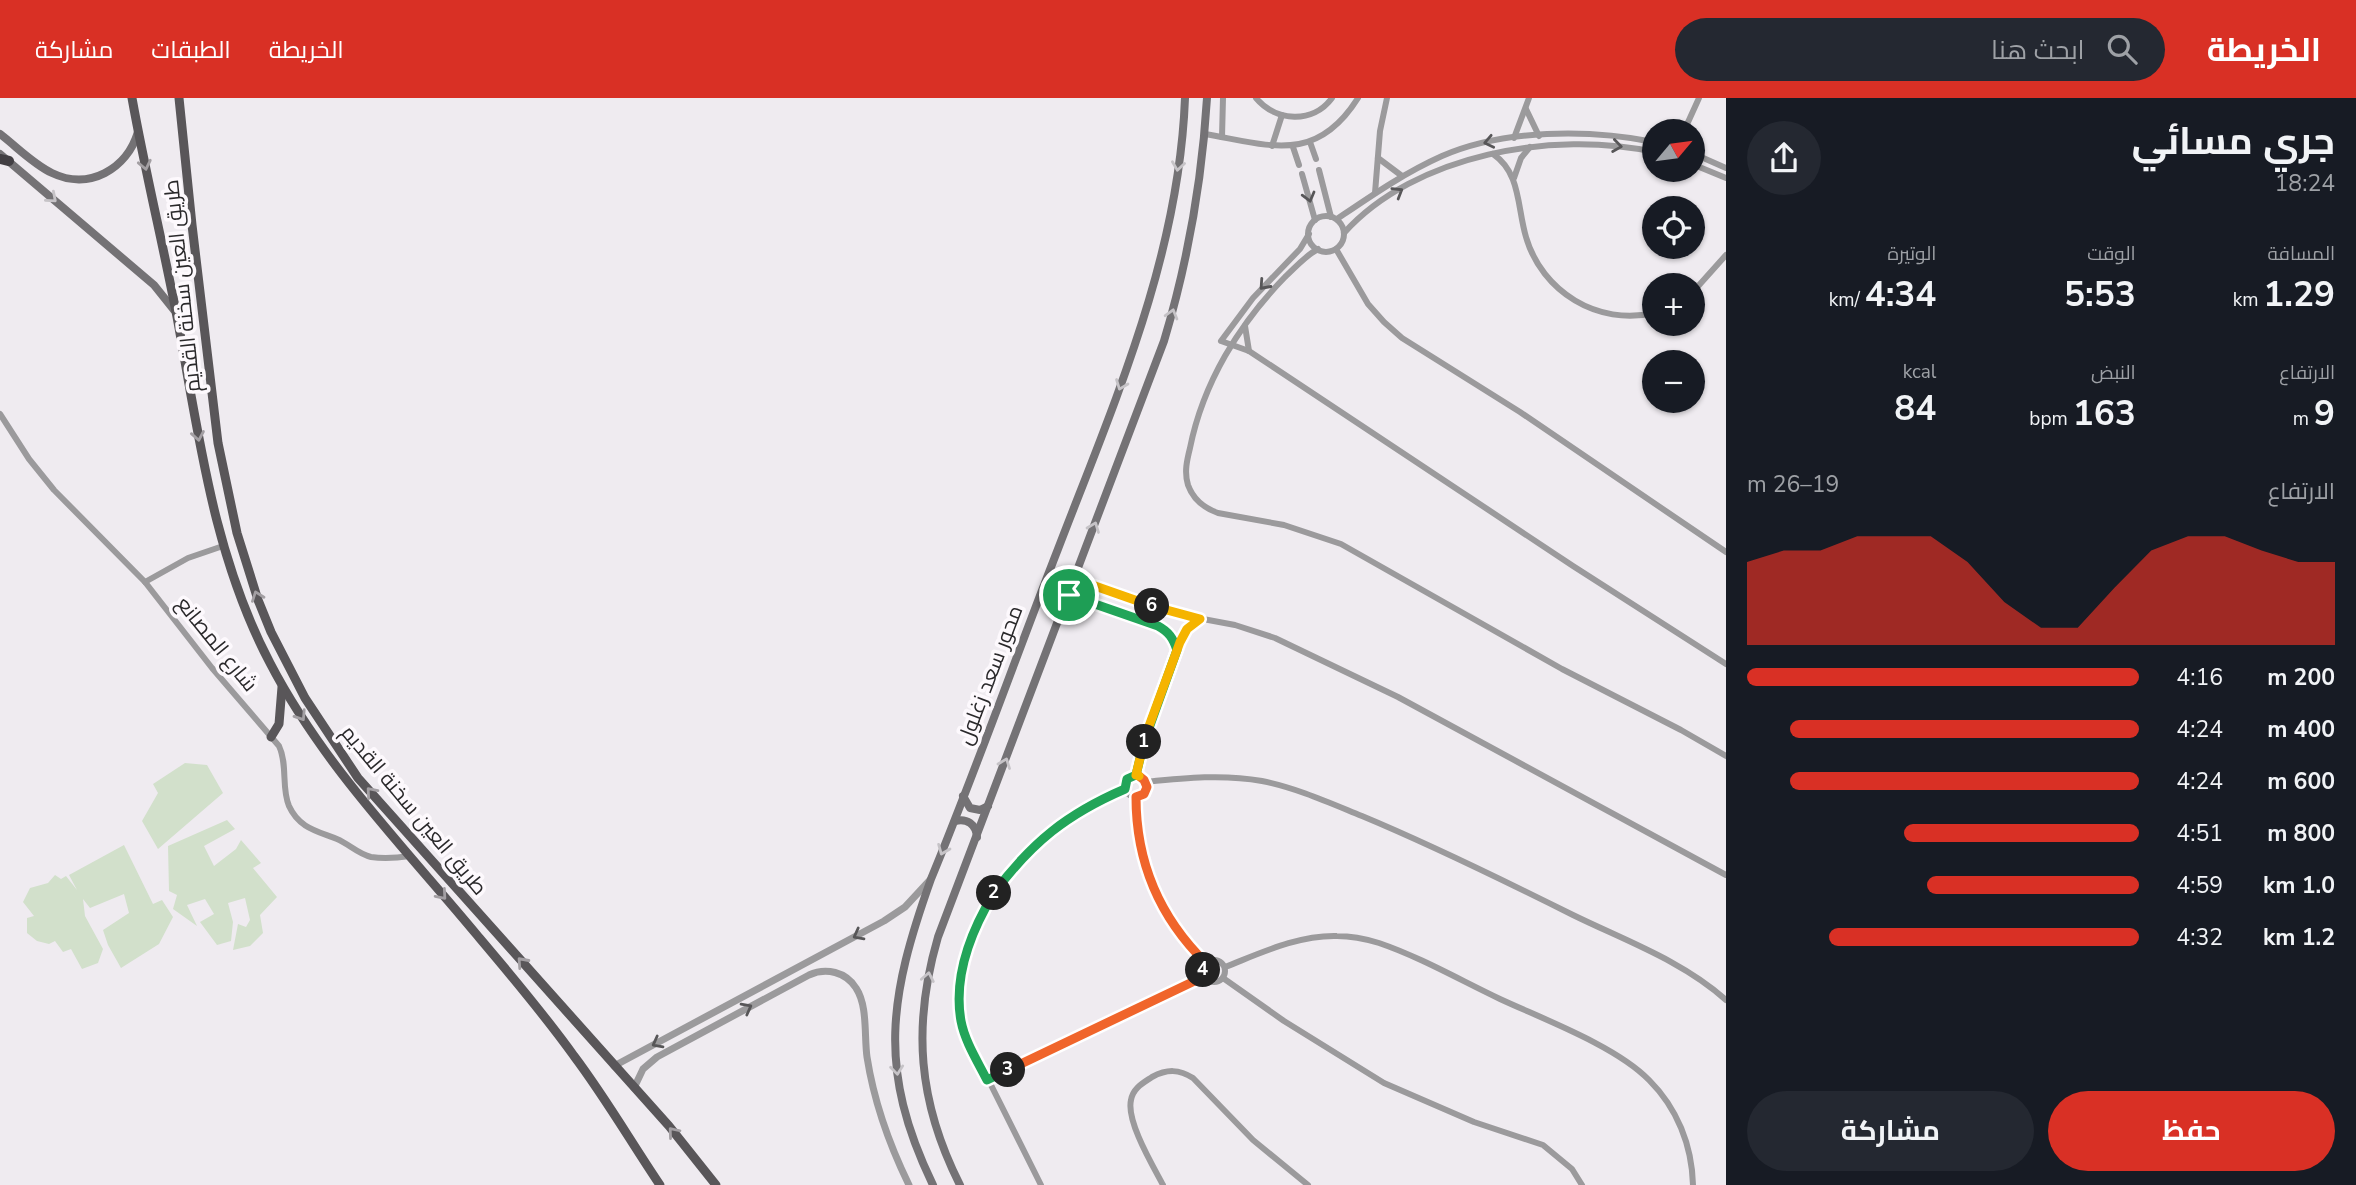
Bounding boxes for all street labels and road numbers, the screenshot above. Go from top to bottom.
street label: طريق العين سخنة القديم [157,178,207,394]
street label: شارع المصانع [170,591,264,697]
street label: محور سعد زغلول [951,601,1029,749]
street label: طريق العين سخنة القديم [335,719,493,901]

